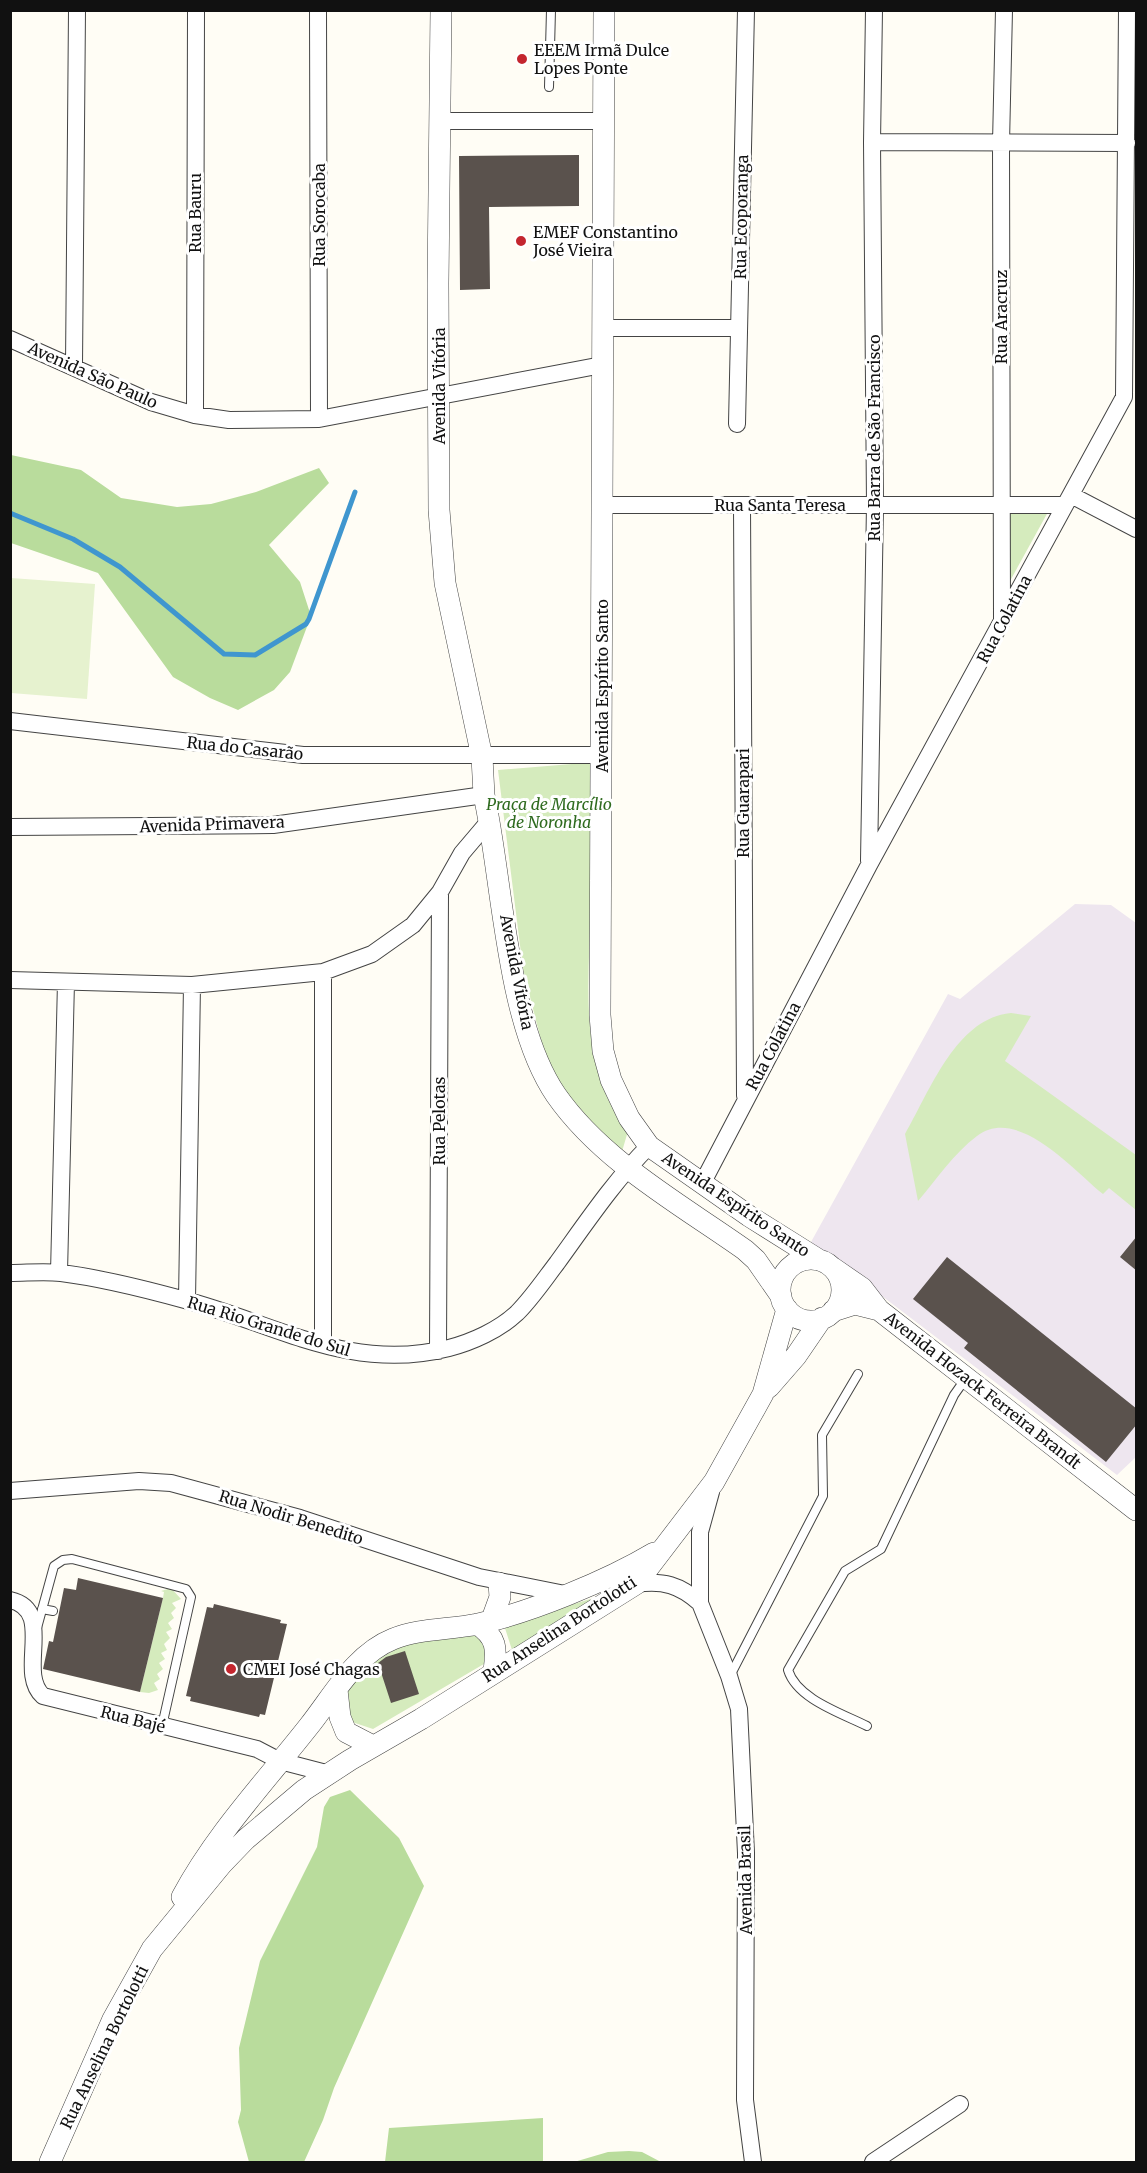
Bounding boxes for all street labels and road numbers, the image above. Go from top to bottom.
street label: Rua Ecoporanga [730,154,752,279]
street label: Rua Sorocaba [309,163,329,267]
street label: Rua Bauru [185,173,205,253]
street label: Rua Aracruz [991,270,1011,364]
street label: Avenida Vitória [429,327,449,446]
street label: Rua Barra de São Francisco [864,334,884,542]
street label: Avenida São Paulo [24,337,161,413]
street label: Rua Santa Teresa [714,495,846,515]
street label: Rua Colatina [972,571,1036,666]
street label: Avenida Espírito Santo [592,599,612,774]
street label: Rua do Casarão [186,732,304,764]
street label: Rua Guarapari [733,748,753,858]
street label: Avenida Primavera [138,811,285,837]
street label: Avenida Vitória [496,912,538,1032]
street label: Rua Colatina [741,998,805,1093]
street label: Rua Pelotas [429,1076,449,1165]
street label: Avenida Espírito Santo [658,1147,814,1261]
street label: Rua Rio Grande do Sul [185,1292,353,1360]
street label: Avenida Hozack Ferreira Brandt [880,1306,1086,1473]
street label: Rua Nodir Benedito [216,1486,366,1548]
street label: Rua Anselina Bortolotti [478,1572,640,1686]
street label: Rua Bajé [99,1701,167,1737]
street label: Avenida Brasil [734,1825,756,1936]
street label: Rua Anselina Bortolotti [56,1962,152,2132]

